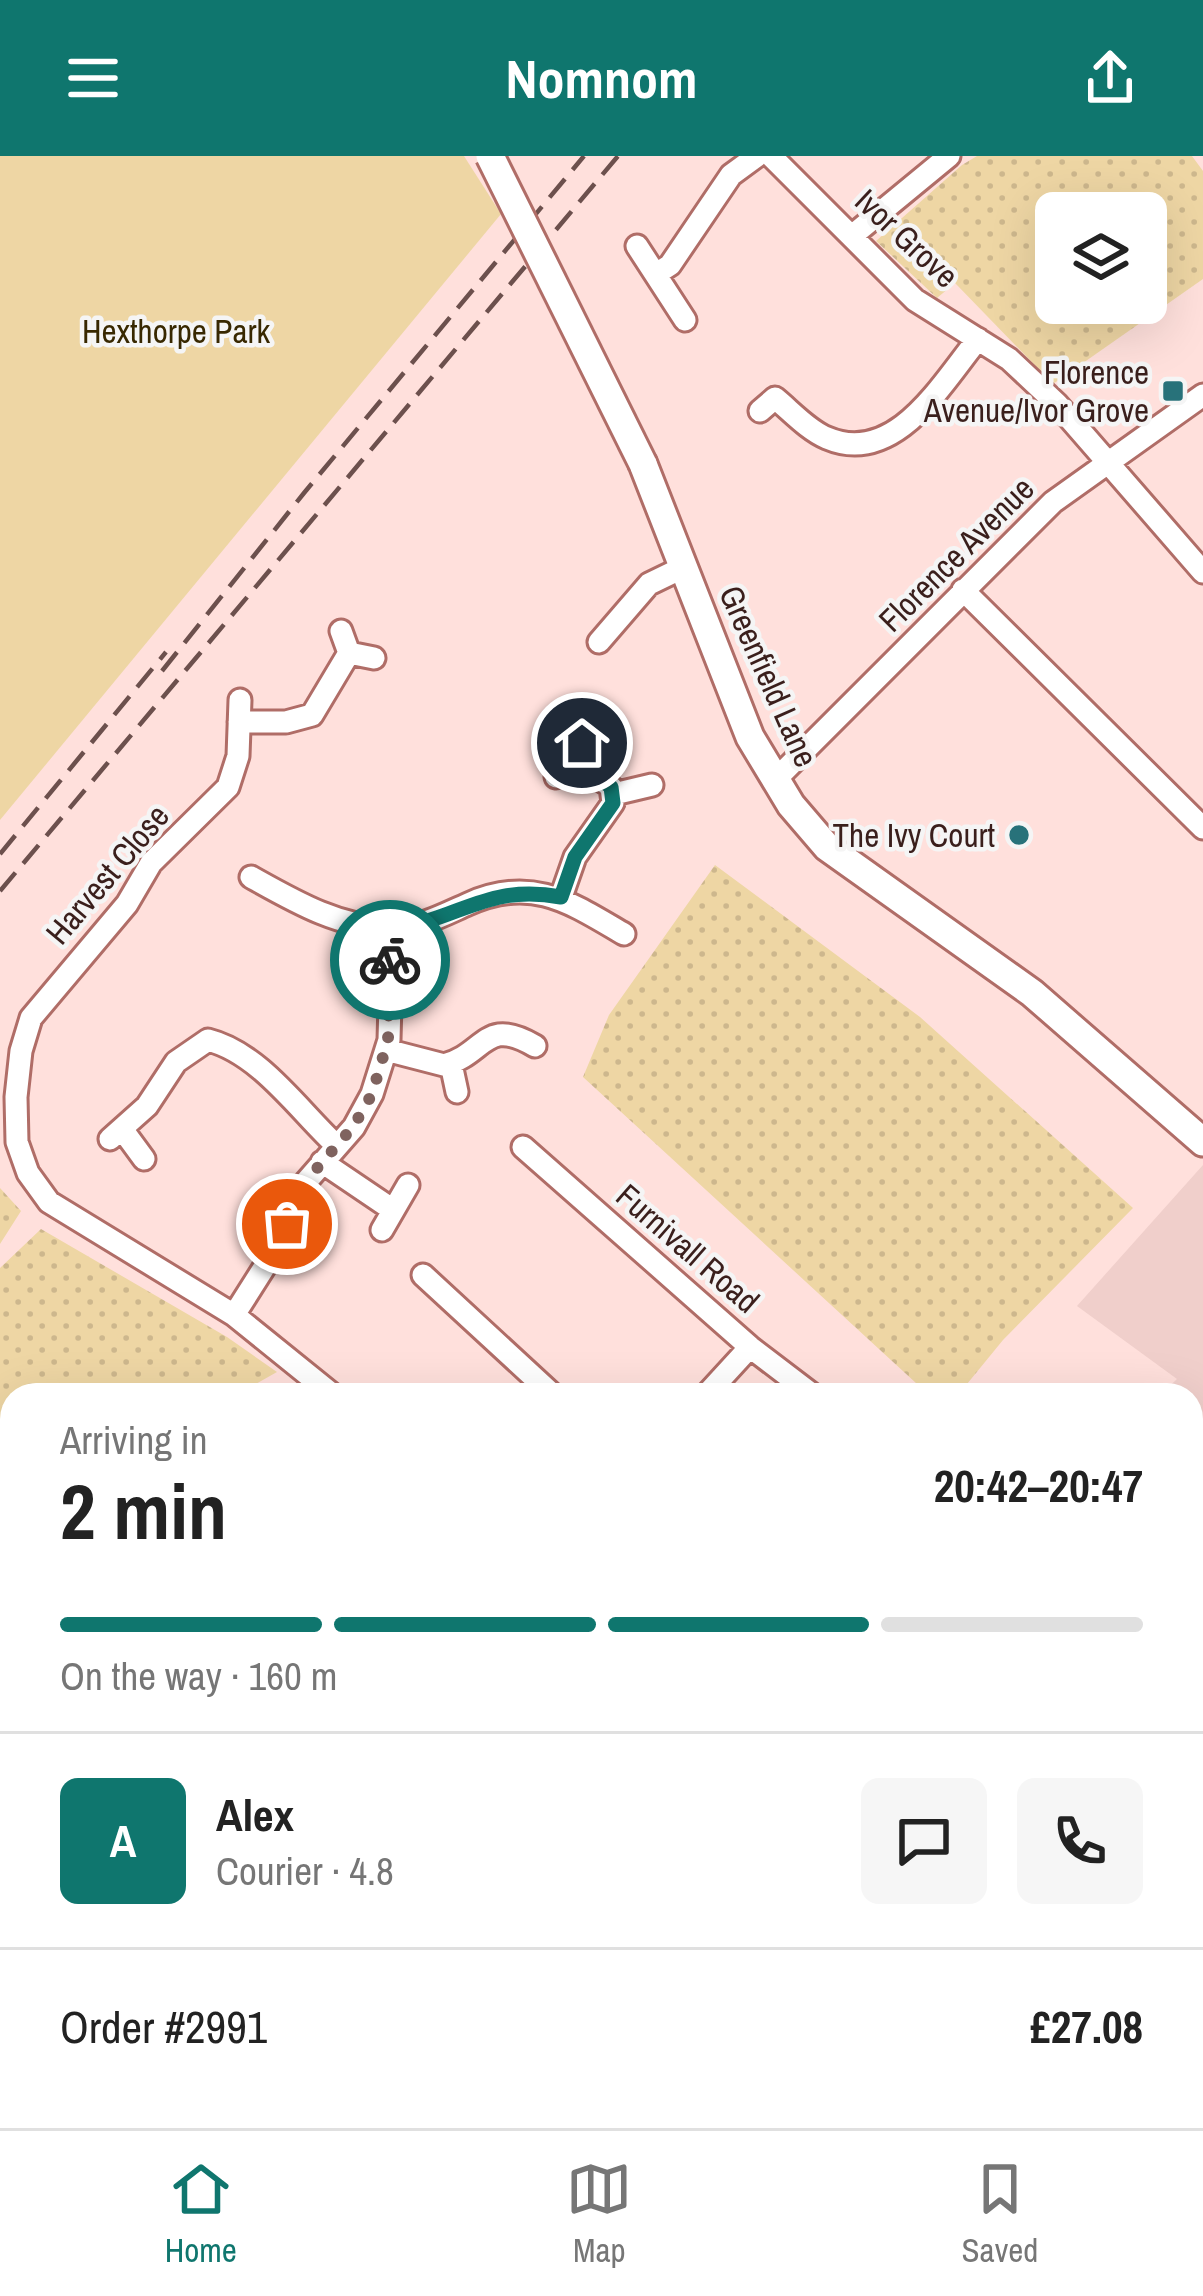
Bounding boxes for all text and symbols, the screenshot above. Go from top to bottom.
text: Nomnom [506,42,697,115]
icon: menu [60,45,126,111]
icon: share [1077,45,1143,111]
street label: Ivor Grove [846,179,968,297]
map controls [1035,192,1167,324]
button: layers [1035,192,1167,324]
park label: Hexthorpe Park [82,309,270,353]
place label: Florence Avenue/Ivor Grove [923,350,1149,432]
marker: Florence Avenue/Ivor Grove [1160,378,1186,404]
street label: Florence Avenue [869,467,1043,641]
street label: Greenfield Lane [709,578,829,774]
pin [531,692,633,794]
icon: home [549,710,615,776]
street label: Harvest Close [36,795,178,953]
place label: The Ivy Court [833,813,995,857]
marker: The Ivy Court [1006,822,1032,848]
courier [330,900,450,1020]
icon: bike [357,927,423,993]
pin [236,1173,338,1275]
street label: Furnivall Road [607,1174,769,1322]
icon: bag [254,1191,320,1257]
text: Arriving in [60,1414,208,1466]
text: 20:42–20:47 [934,1455,1143,1516]
text: 2 min [60,1458,227,1563]
text: On the way · 160 m [60,1650,337,1702]
button: chat [861,1778,987,1904]
button: phone [1017,1778,1143,1904]
text: Alex [216,1784,294,1845]
text: A [110,1810,136,1871]
text: Courier · 4.8 [216,1845,394,1897]
text: Order #2991 [60,1996,267,2057]
text: £27.08 [1030,1996,1143,2057]
tab: Home [165,2156,237,2272]
tab: Map [566,2156,632,2272]
tab: Saved [962,2156,1038,2272]

